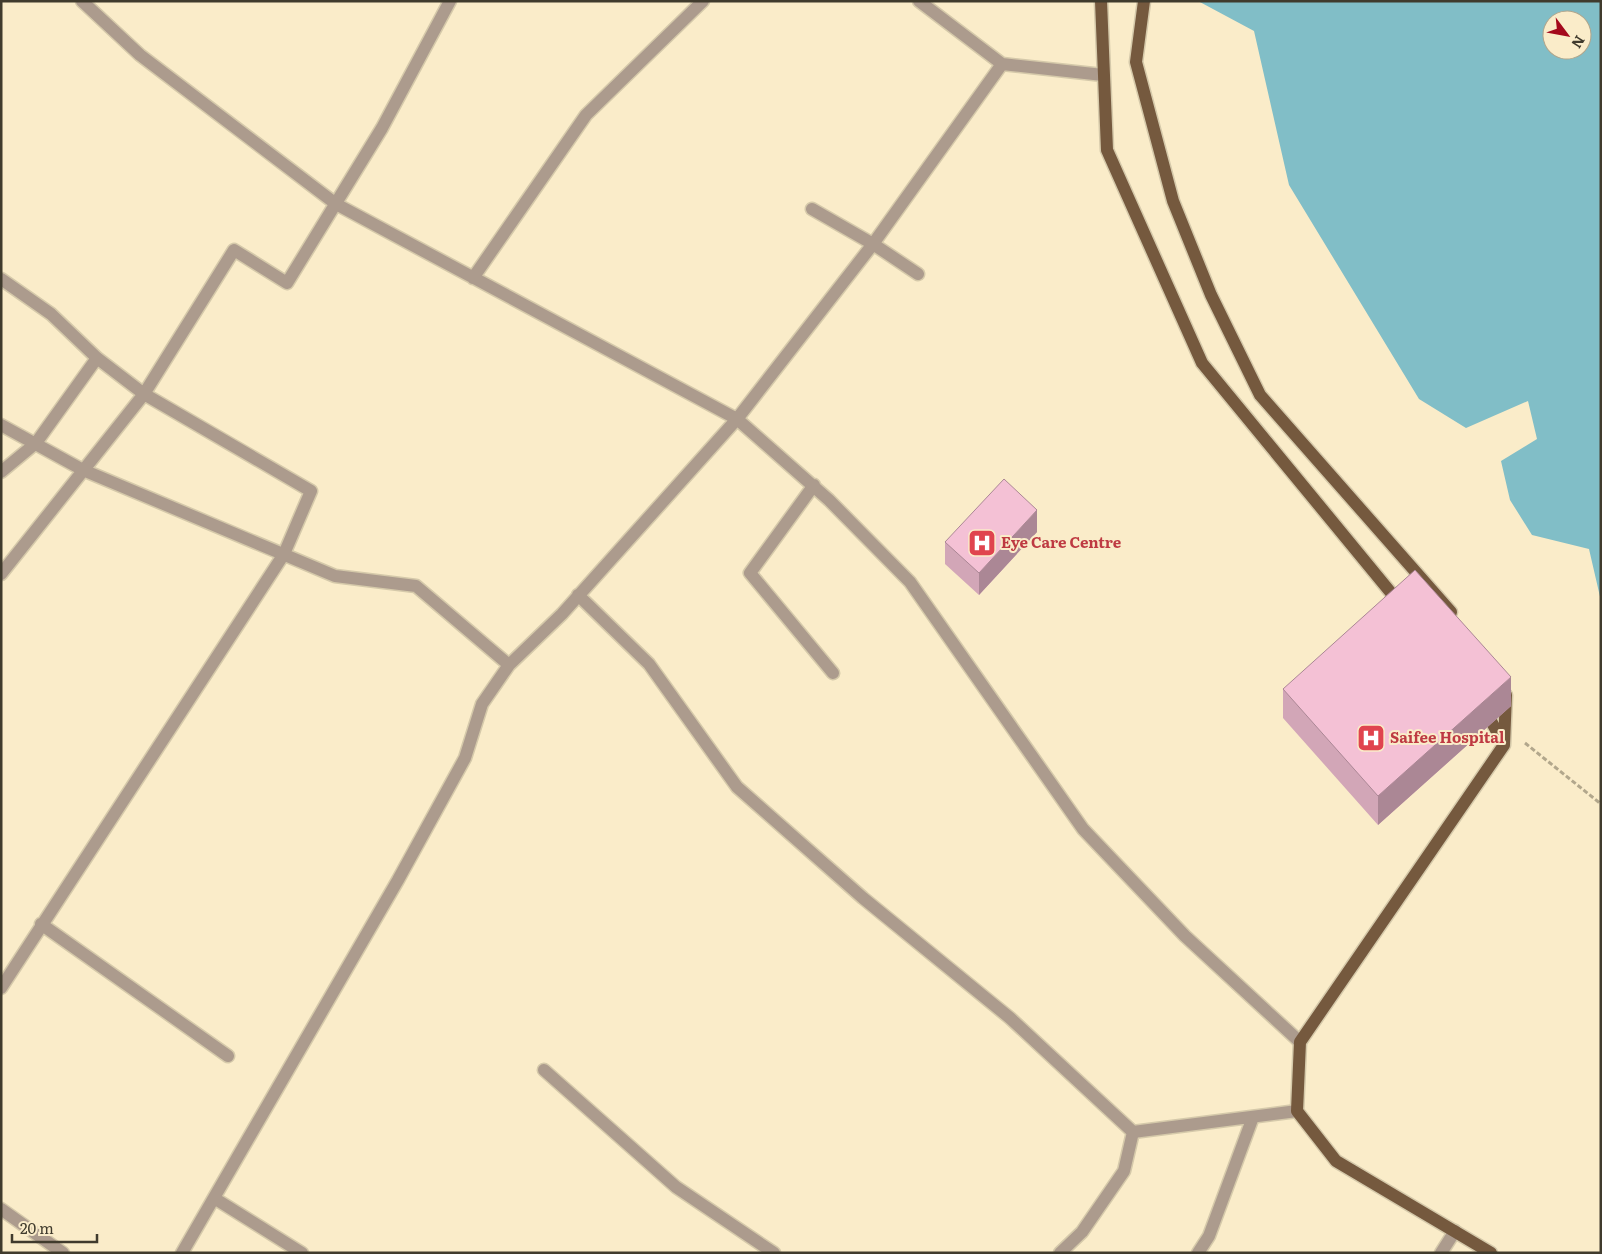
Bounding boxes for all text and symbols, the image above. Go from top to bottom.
north arrow [1542,10,1592,60]
text: N [1567,32,1590,53]
hospital icon: Eye Care Centre [967,528,997,558]
place label: Eye Care Centre [1001,530,1122,553]
hospital icon: Saifee Hospital [1356,723,1386,753]
place label: Saifee Hospital [1390,725,1505,748]
scale bar [12,1212,98,1244]
text: 20 m [20,1216,54,1239]

